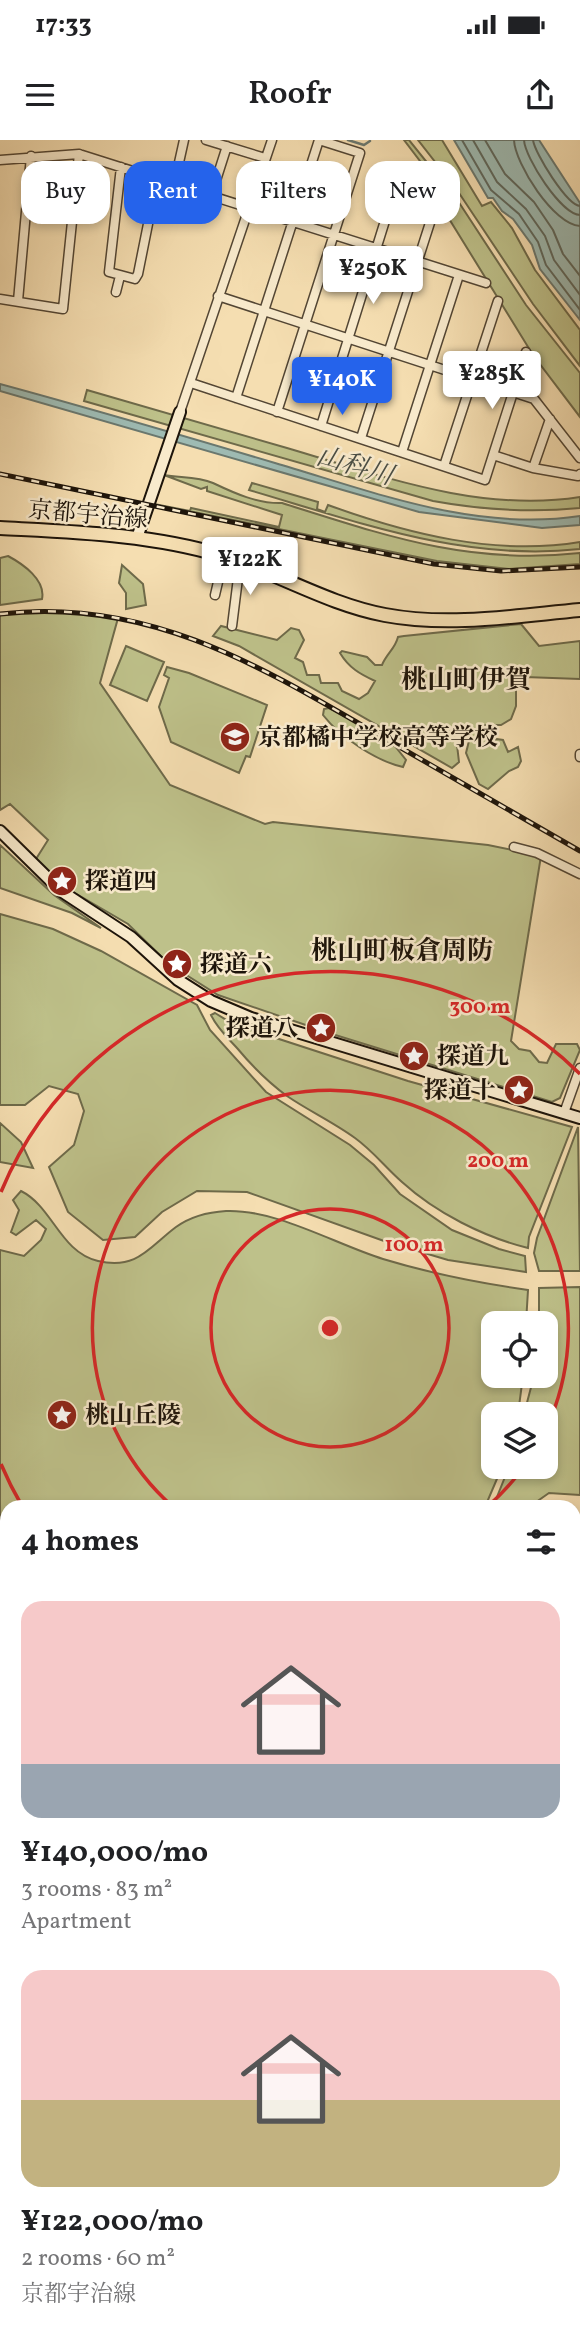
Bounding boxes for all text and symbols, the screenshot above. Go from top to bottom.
text: 17:33 [35,7,92,43]
text: Roofr [248,73,332,117]
icon: menu [21,76,59,114]
icon: share [521,76,559,114]
chip: Buy [21,161,110,224]
chip: Rent [124,161,222,224]
chip: Filters [236,161,351,224]
chip: New [365,161,460,224]
pin: ¥250K [324,246,422,306]
text: ¥250K [339,253,407,285]
pin: ¥285K [443,352,541,411]
pin: ¥140K [293,358,391,417]
text: ¥285K [459,358,525,390]
text: ¥140K [308,364,376,396]
water label: 山科川 [312,439,400,496]
street label: 京都宇治線 [27,494,149,538]
pin: ¥122K [201,538,299,597]
text: ¥122K [218,544,282,576]
district label: 桃山町伊賀 [401,663,531,699]
school or university icon: 京都橘中学校高等学校 [218,720,252,754]
place label: 京都橘中学校高等学校 [258,722,498,756]
place icon: 探道四 [45,864,79,898]
place label: 探道四 [85,866,157,900]
district label: 桃山町板倉周防 [311,934,493,970]
place icon: 探道六 [160,947,194,981]
place label: 探道六 [200,949,272,983]
text: 300 m [450,993,510,1022]
place icon: 探道八 [304,1011,338,1045]
place label: 探道八 [226,1013,298,1047]
place icon: 探道九 [397,1039,431,1073]
place label: 探道九 [437,1041,509,1075]
place icon: 探道十 [502,1073,536,1107]
place label: 探道十 [424,1075,496,1109]
text: 200 m [467,1147,529,1176]
text: 100 m [384,1231,444,1260]
map controls [481,1311,558,1479]
button: locate [481,1311,558,1388]
centre of rings [318,1316,342,1340]
place icon: 桃山丘陵 [45,1398,79,1432]
place label: 桃山丘陵 [85,1400,181,1434]
button: layers [481,1402,558,1479]
text: 4 homes [21,1521,139,1563]
icon: filters [522,1523,560,1561]
icon: home [228,1647,354,1773]
text: ¥140,000/mo [21,1832,208,1874]
text: 3 rooms · 83 m² [21,1874,172,1906]
text: Apartment [21,1906,132,1938]
icon: home [228,2016,354,2142]
text: ¥122,000/mo [21,2201,203,2243]
text: 2 rooms · 60 m² [21,2243,175,2275]
text: 京都宇治線 [21,2279,136,2311]

